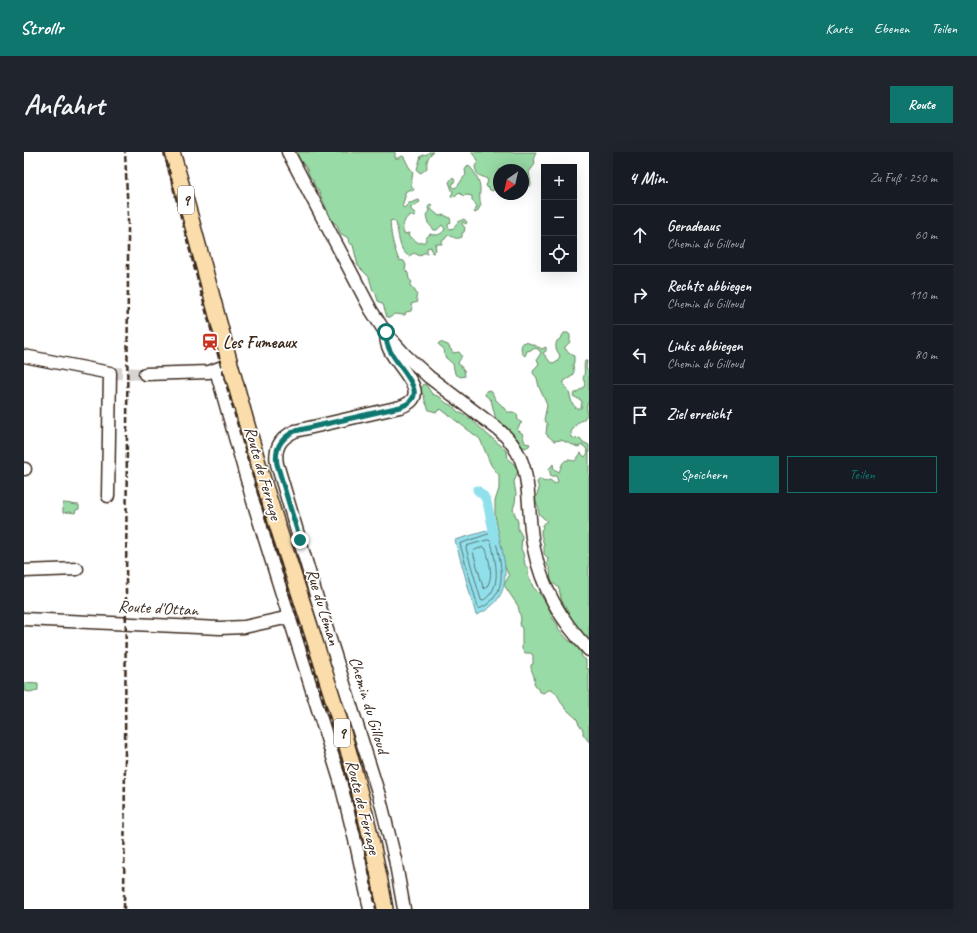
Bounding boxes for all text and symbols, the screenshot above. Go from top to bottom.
text: Strollr [20,16,63,40]
text: Karte [825,20,852,37]
text: Ebenen [874,20,909,37]
text: Teilen [931,20,957,37]
button: Route [890,86,953,123]
text: Anfahrt [24,87,104,122]
north arrow [493,164,529,200]
map controls [541,164,577,272]
button: + [541,164,577,200]
text: 4 Min. [629,168,668,189]
text: Zu Fuß · 250 m [870,170,937,186]
road number: 9 [178,186,194,214]
button: − [541,200,577,236]
text: Geradeaus [667,217,720,236]
icon: ahead [629,224,651,246]
text: 60 m [915,227,937,243]
button: locate [541,236,577,272]
text: Chemin du Gilloud [667,236,744,252]
text: Rechts abbiegen [667,277,751,296]
icon: right [629,284,651,306]
text: 110 m [909,287,937,303]
text: Chemin du Gilloud [667,296,744,312]
route start [377,323,395,341]
station icon: Les Fumeaux [200,332,220,352]
place label: Les Fumeaux [223,332,298,353]
text: Links abbiegen [667,337,743,356]
icon: left [629,344,651,366]
text: 80 m [915,347,937,363]
text: Chemin du Gilloud [667,356,744,372]
icon: arrive [629,404,651,426]
text: Ziel erreicht [667,405,730,424]
street label: Route de Ferrage [240,424,287,524]
button: Speichern [629,456,779,493]
button: Teilen [787,456,937,493]
route end [291,531,309,549]
street label: Rue du Léman [301,566,345,648]
street label: Route d'Ottan [117,595,200,621]
street label: Chemin du Gilloud [344,654,394,758]
road number: 9 [334,719,350,747]
street label: Route de Ferrage [341,758,385,858]

